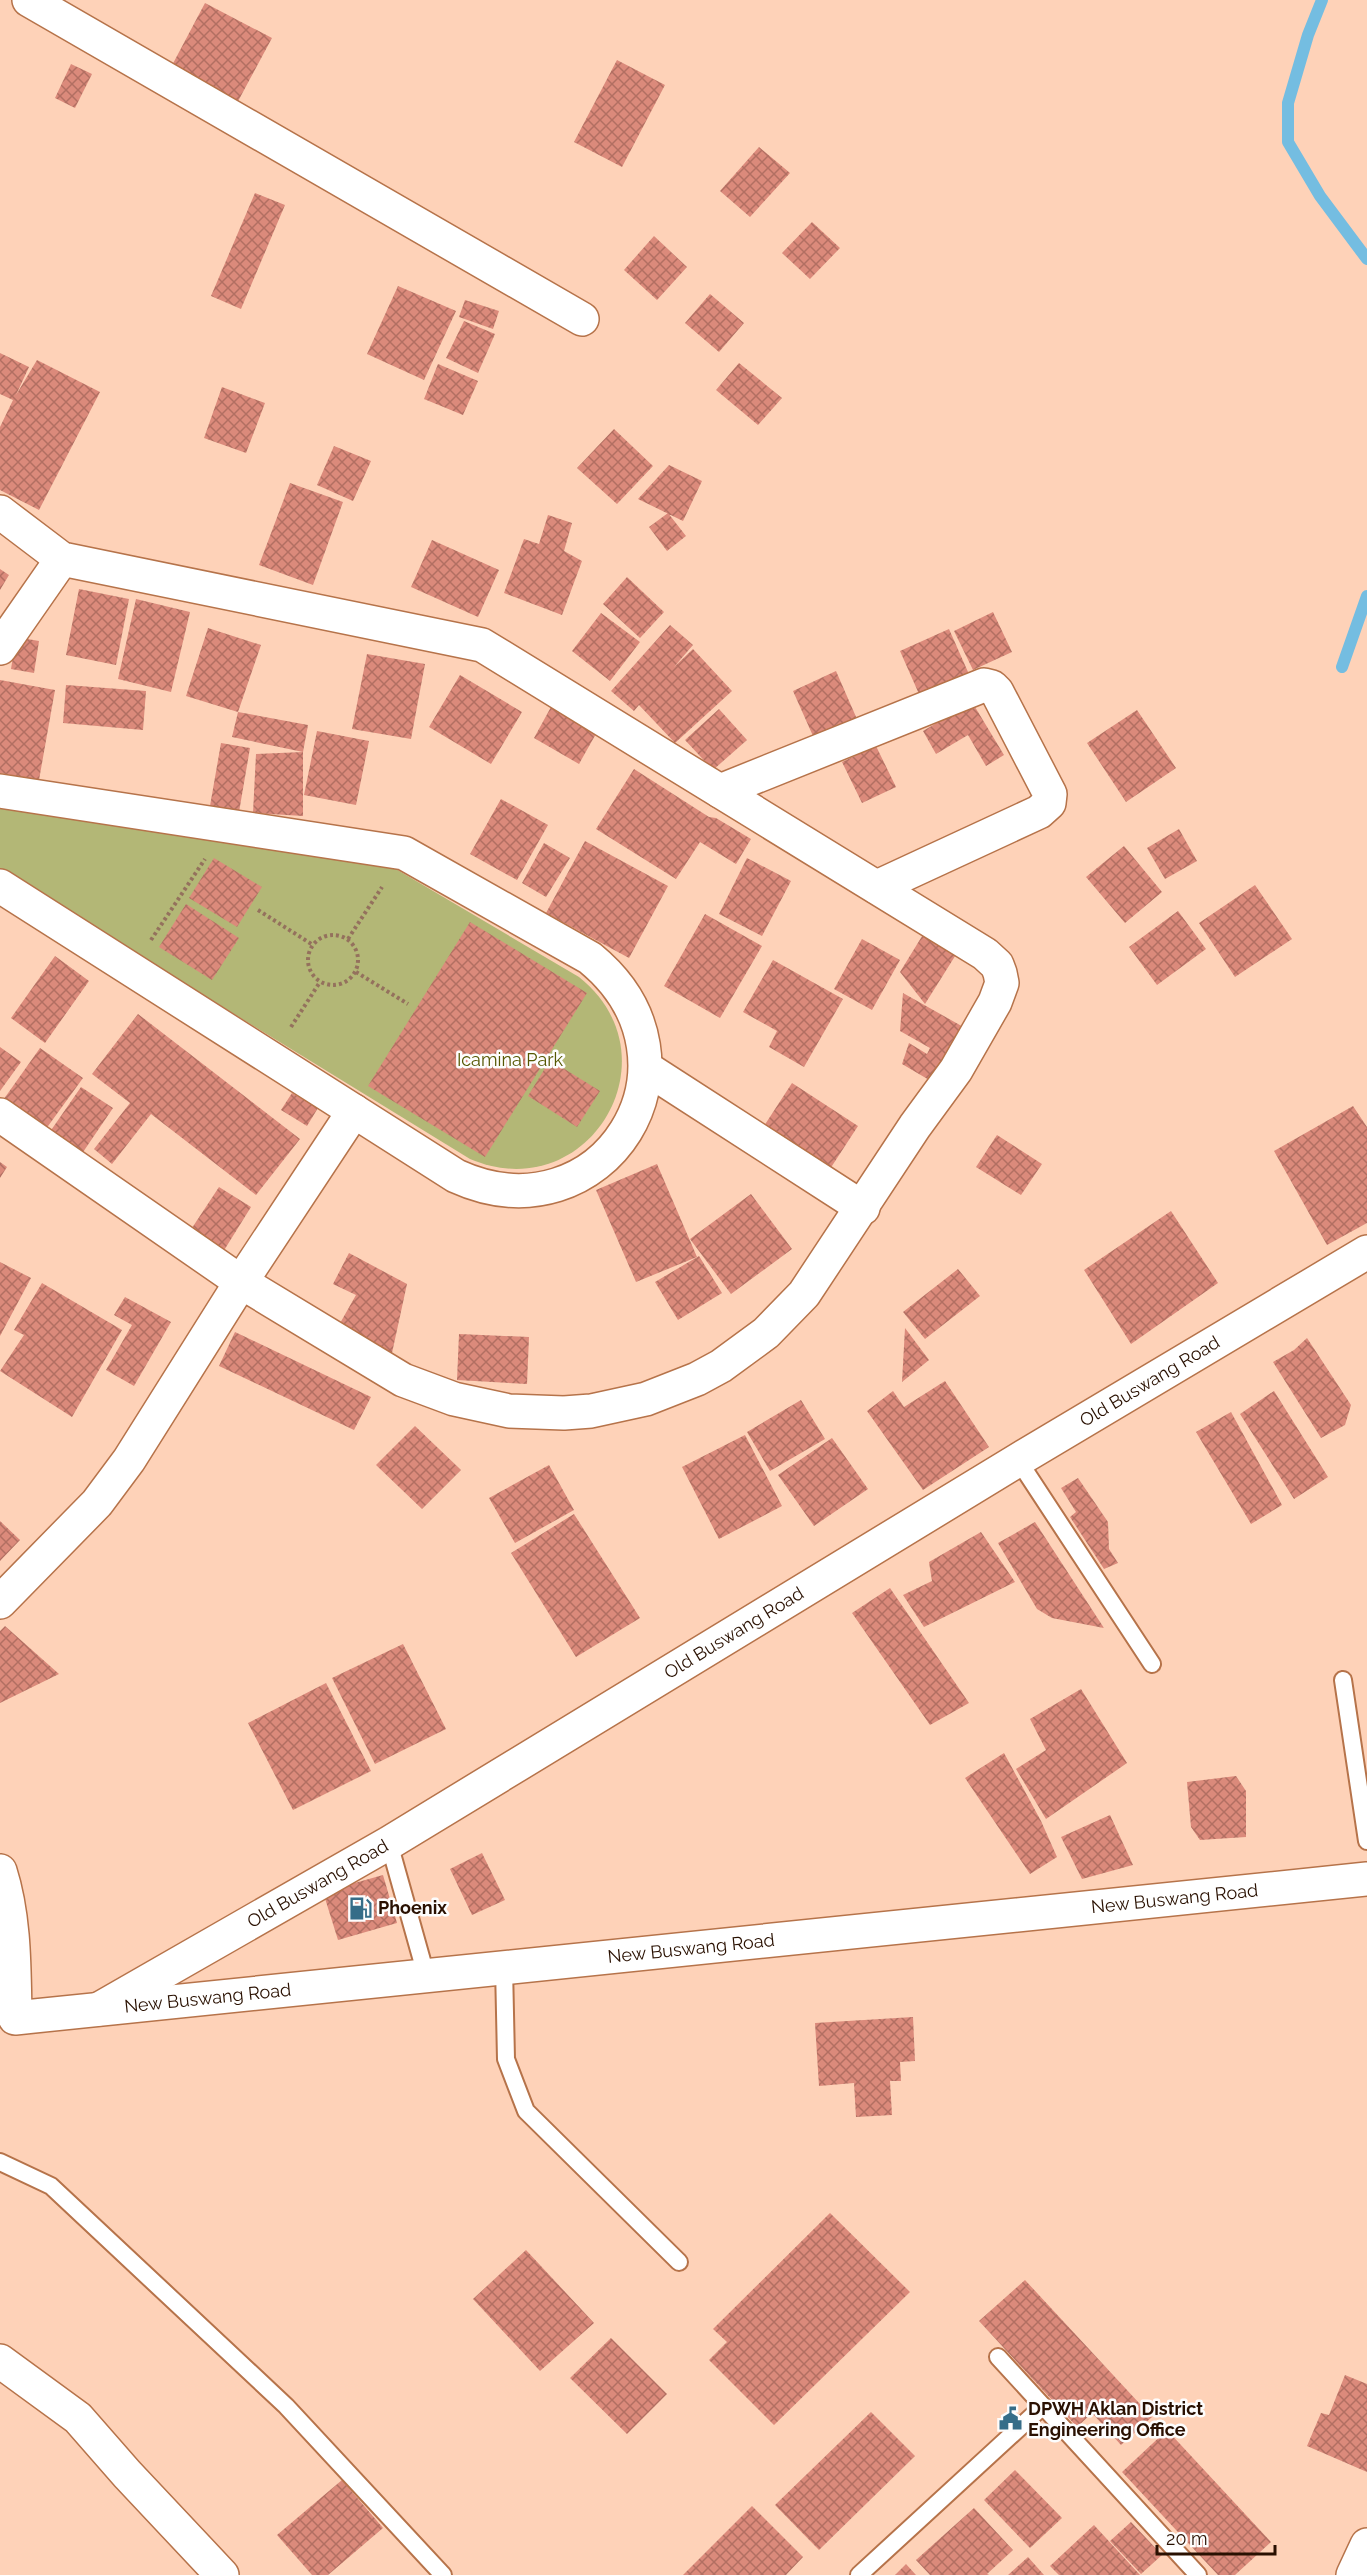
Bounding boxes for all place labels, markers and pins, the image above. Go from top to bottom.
fuel station icon: Phoenix [347,1895,373,1921]
place label: Phoenix [378,1897,447,1918]
place label: DPWH Aklan District Engineering Office [1028,2398,1203,2440]
public building icon: DPWH Aklan District Engineering Office [997,2406,1023,2432]

